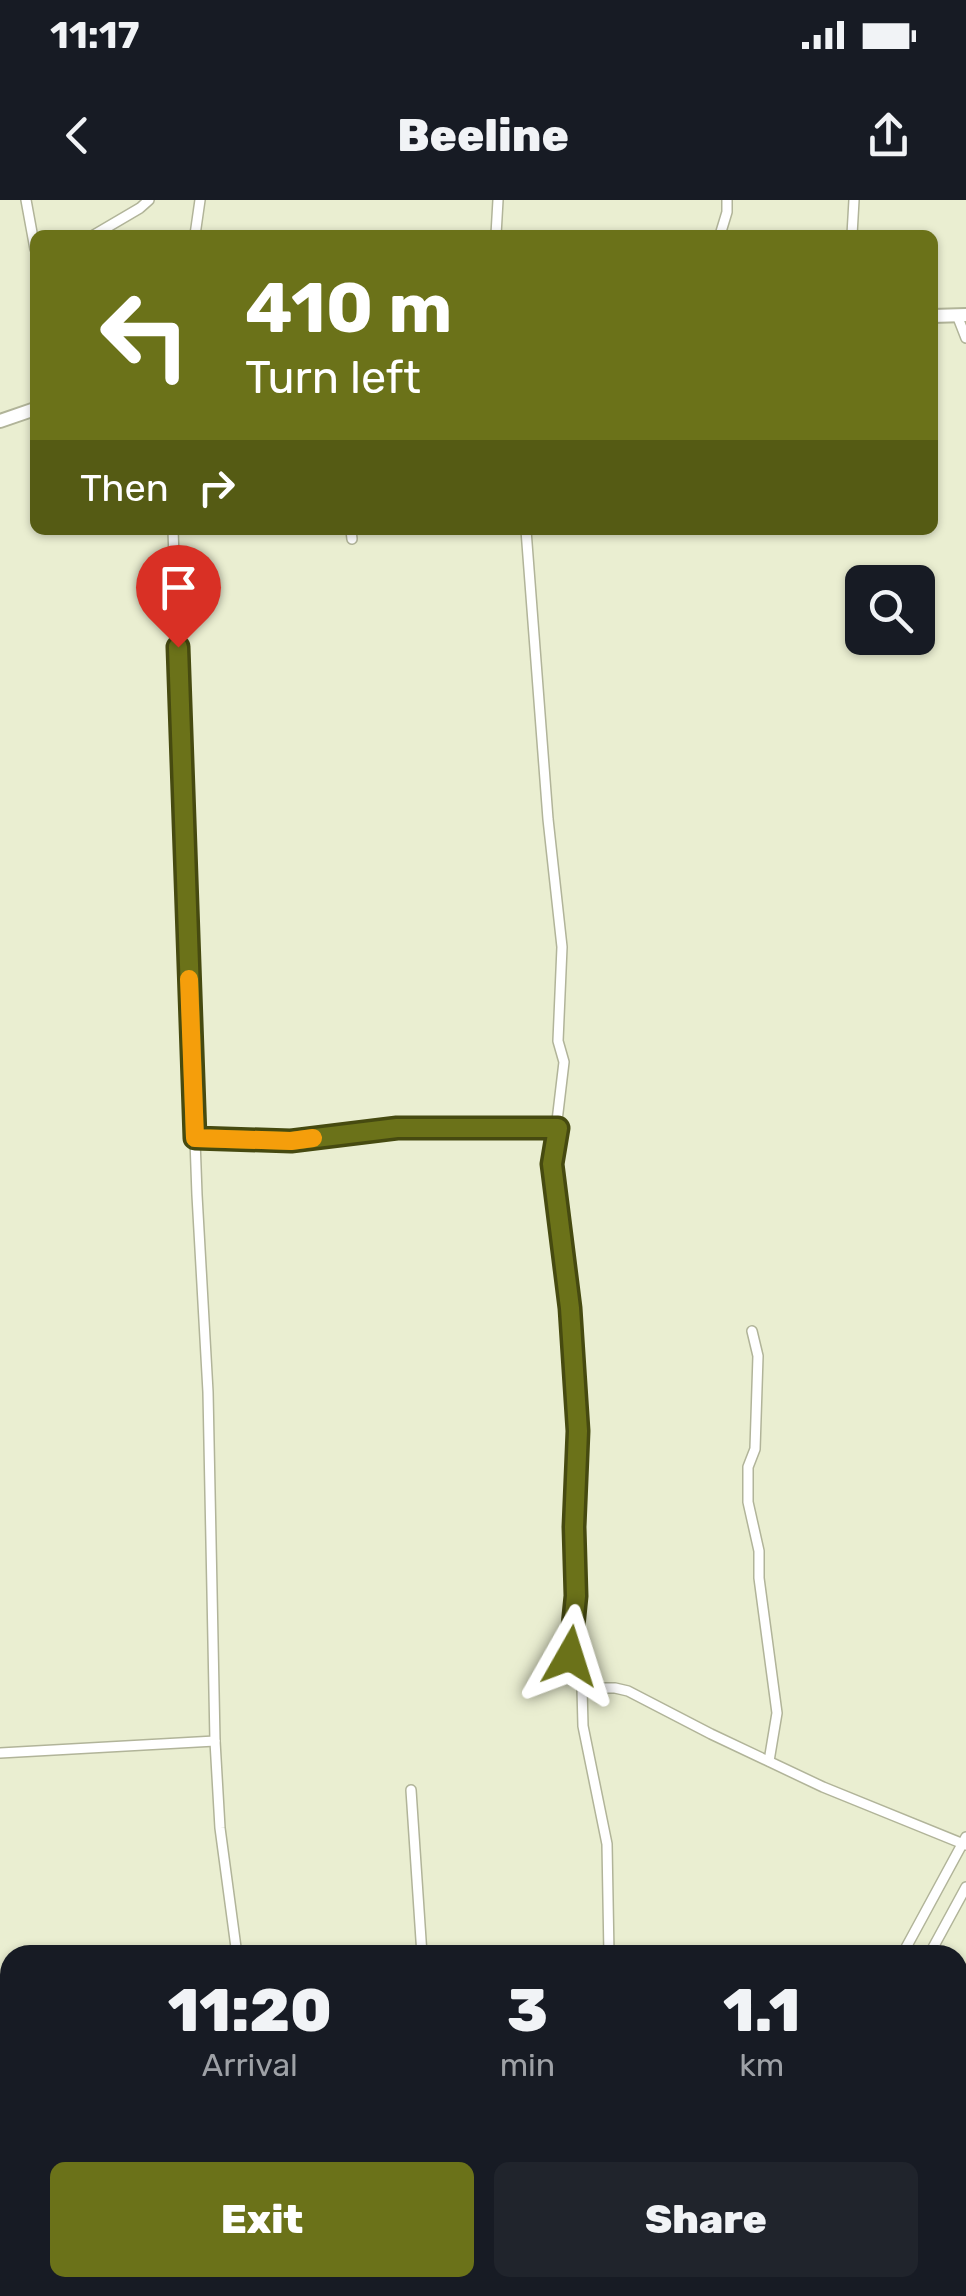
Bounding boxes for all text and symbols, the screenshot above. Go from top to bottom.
text: 11:17 [50,12,140,58]
icon: back [50,108,105,163]
icon: share [861,108,916,163]
text: Beeline [397,109,569,162]
text: 410 m [245,267,453,350]
icon: left [80,270,210,400]
text: Turn left [245,351,421,404]
icon: right [189,460,244,515]
text: Then [80,465,169,511]
pin [136,545,221,648]
icon: arrive [151,560,206,615]
map controls [845,565,935,655]
button: search [845,565,935,655]
position arrow [518,1604,622,1708]
text: 11:20 [168,1975,332,2046]
text: 3 [507,1975,548,2046]
text: 1.1 [723,1975,800,2046]
text: Arrival [202,2046,298,2084]
text: min [500,2046,555,2084]
text: km [739,2046,784,2084]
button: Exit [50,2162,474,2277]
button: Share [494,2162,918,2277]

